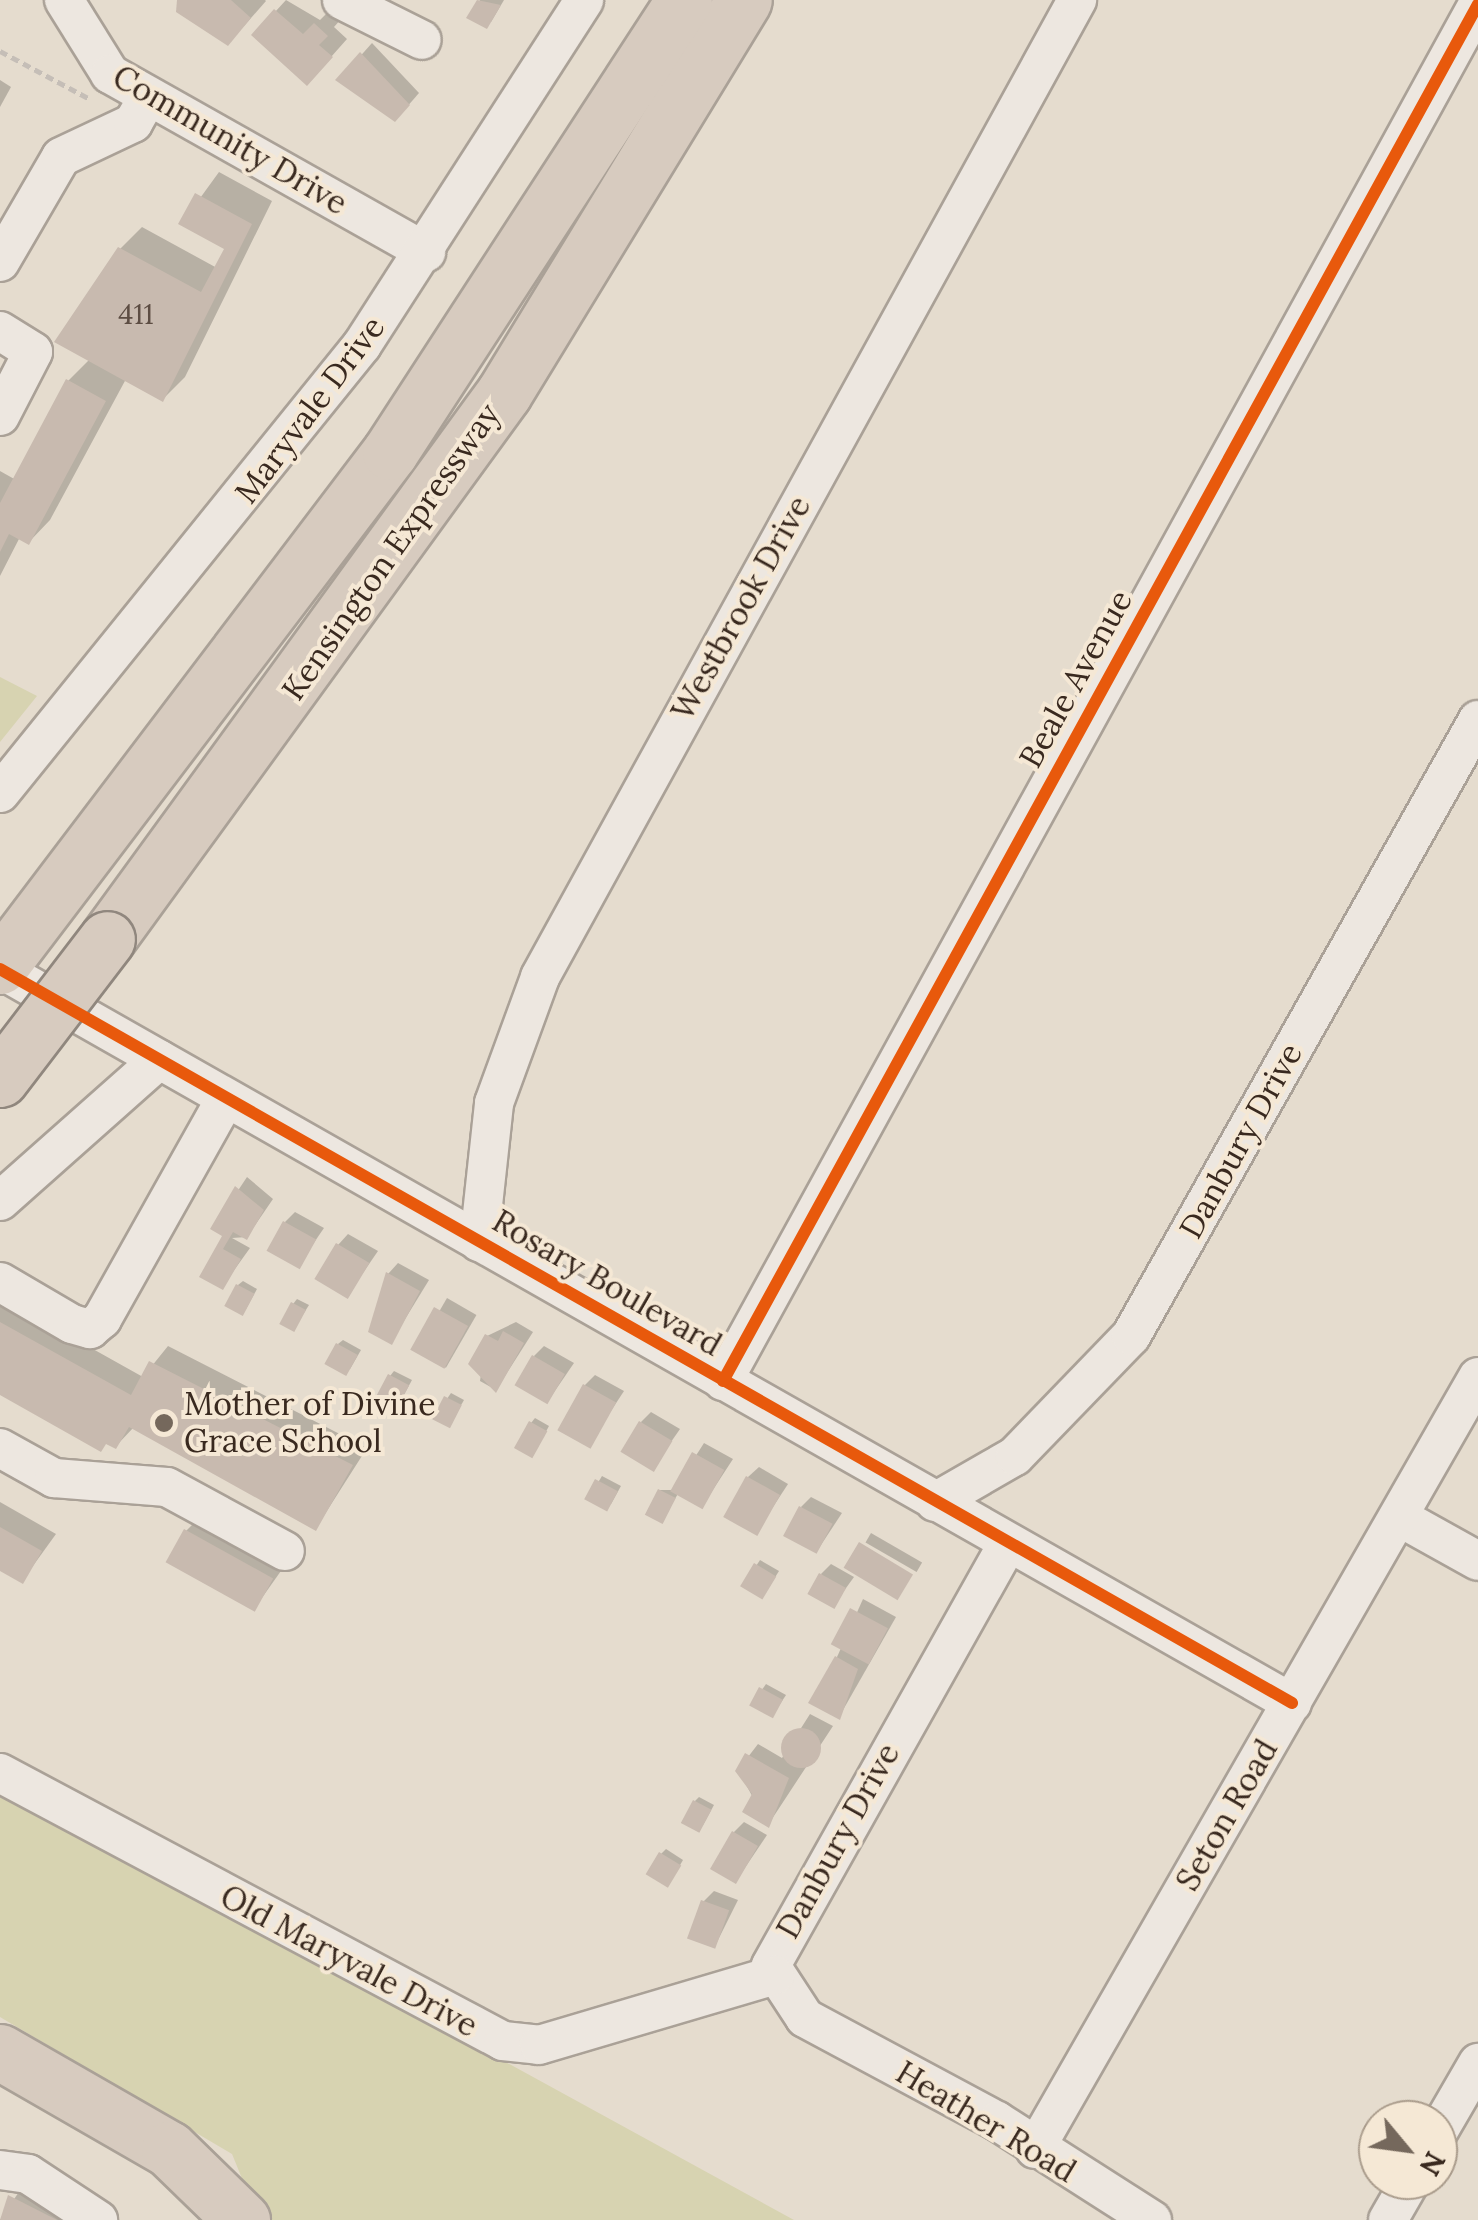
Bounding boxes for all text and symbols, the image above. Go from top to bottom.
street label: Community Drive [106,57,354,223]
house number: 411 [118,297,154,331]
street label: Maryvale Drive [227,309,393,511]
street label: Kensington Expressway [274,396,508,708]
street label: Westbrook Drive [663,489,819,727]
street label: Beale Avenue [1012,584,1140,774]
street label: Danbury Drive [1172,1037,1310,1245]
street label: Rosary Boulevard [486,1202,728,1364]
place label: Mother of Divine Grace School [184,1386,436,1461]
marker: Mother of Divine Grace School [153,1412,175,1434]
street label: Seton Road [1168,1732,1286,1898]
street label: Danbury Drive [769,1737,907,1945]
street label: Old Maryvale Drive [214,1877,484,2045]
street label: Heather Road [889,2053,1083,2191]
north arrow [1358,2100,1458,2200]
text: N [1411,2145,1453,2182]

